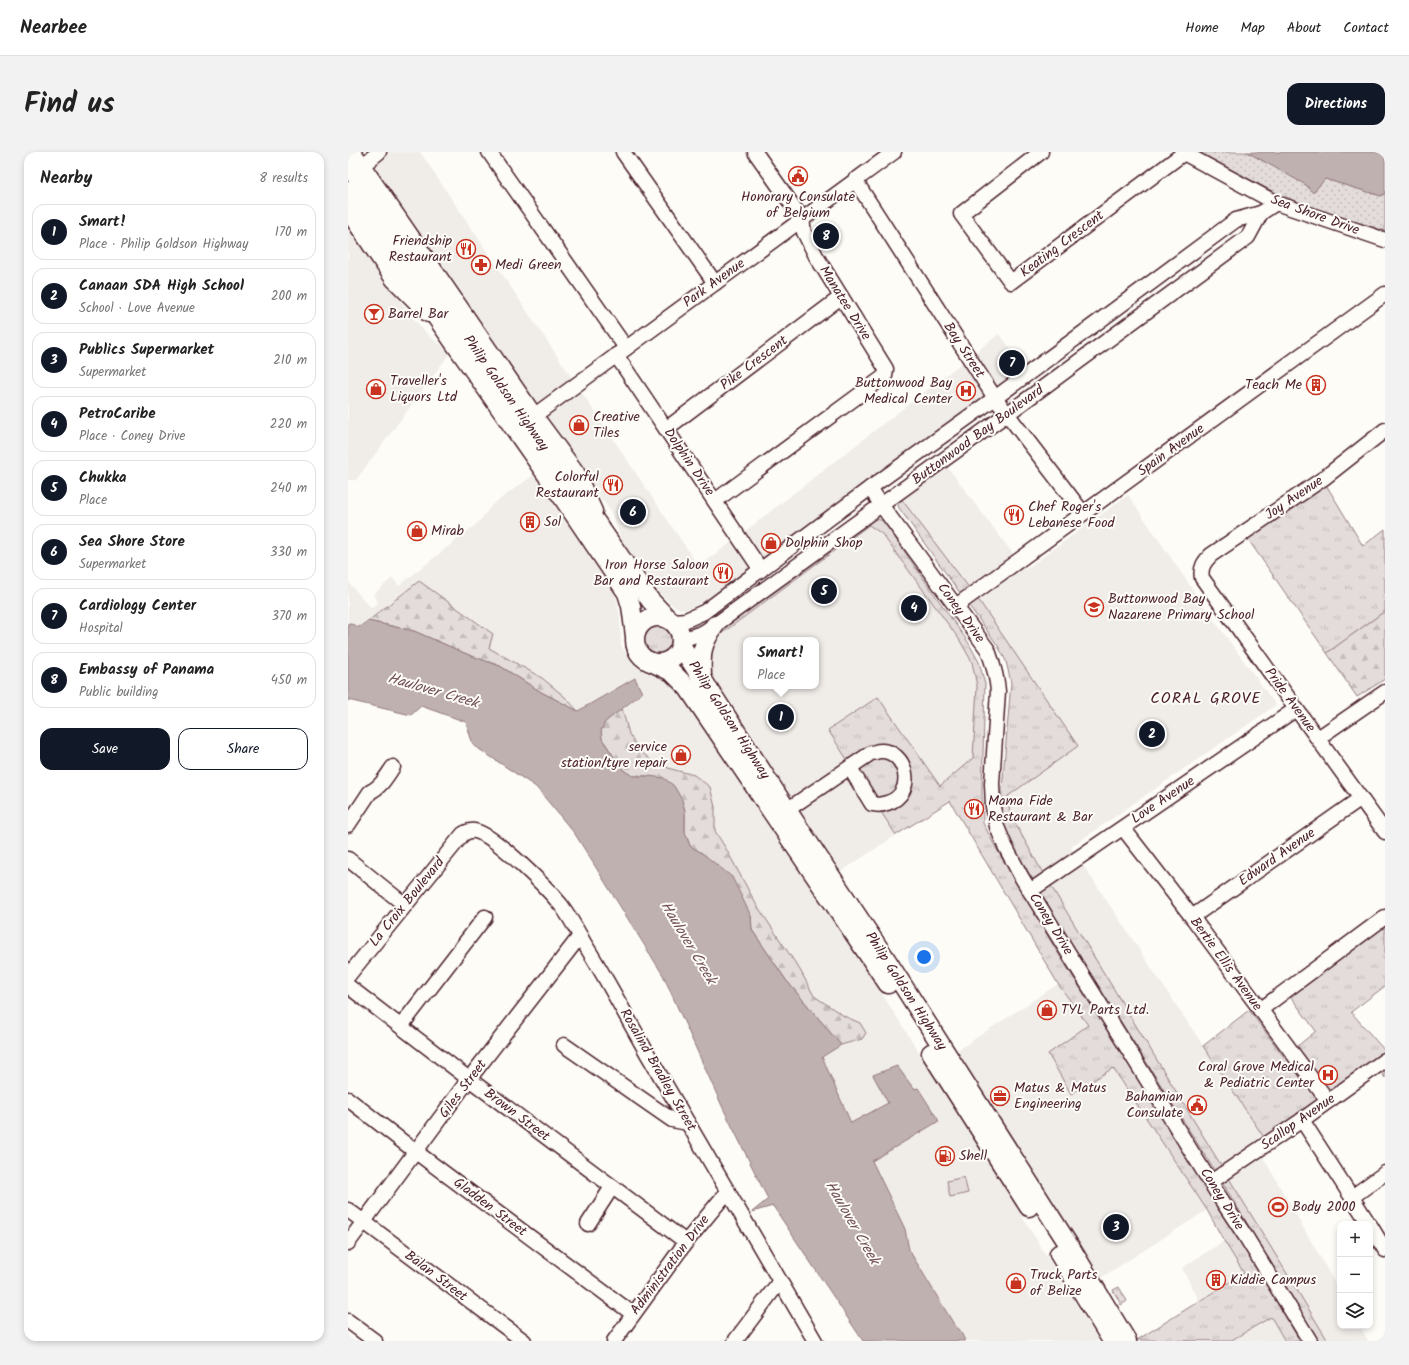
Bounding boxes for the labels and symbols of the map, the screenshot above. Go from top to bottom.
public building icon: Honorary Consulate of Belgium [787,165,809,187]
place label: Honorary Consulate of Belgium [741,186,856,224]
street label: Sea Shore Drive [1268,189,1363,241]
street label: Keating Crescent [1015,205,1109,283]
pin: 8 [813,221,839,251]
place label: Friendship Restaurant [389,230,453,268]
restaurant icon: Friendship Restaurant [455,238,477,260]
street label: Park Avenue [678,252,750,313]
pharmacy icon: Medi Green [470,254,492,276]
place label: Medi Green [495,254,562,276]
street label: Manatee Drive [813,261,877,345]
bar icon: Barrel Bar [363,303,385,325]
place label: Barrel Bar [388,303,450,325]
street label: Bay Street [938,318,991,383]
street label: Philip Goldson Highway [458,330,555,456]
street label: Pike Crescent [715,330,793,396]
pin: 7 [999,348,1025,378]
place label: Traveller's Liquors Ltd [390,370,458,408]
place label: Buttonwood Bay Medical Center [855,372,953,410]
place label: Teach Me [1245,374,1303,396]
building icon: Teach Me [1305,374,1327,396]
shop icon: Traveller's Liquors Ltd [365,378,387,400]
street label: Buttonwood Bay Boulevard [907,379,1049,490]
hospital icon: Buttonwood Bay Medical Center [955,380,977,402]
place label: Creative Tiles [593,406,641,444]
shop icon: Creative Tiles [568,414,590,436]
street label: Spain Avenue [1133,418,1210,482]
street label: Dolphin Drive [658,423,720,501]
place label: Colorful Restaurant [536,466,600,504]
street label: Joy Avenue [1260,470,1328,526]
restaurant icon: Colorful Restaurant [602,474,624,496]
place label: Chef Roger's Lebanese Food [1028,496,1116,534]
pin: 6 [620,497,646,527]
restaurant icon: Chef Roger's Lebanese Food [1003,504,1025,526]
building icon: Sol [519,511,541,533]
place label: Sol [544,511,562,533]
shop icon: Mirab [406,520,428,542]
place label: Mirab [431,520,465,542]
shop icon: Dolphin Shop [760,532,782,554]
place label: Dolphin Shop [785,532,863,554]
place label: Iron Horse Saloon Bar and Restaurant [593,554,710,592]
restaurant icon: Iron Horse Saloon Bar and Restaurant [712,562,734,584]
pin: 5 [811,576,837,606]
street label: Coney Drive [932,578,991,648]
place label: Buttonwood Bay Nazarene Primary School [1108,588,1255,626]
pin: 4 [901,593,927,623]
school or university icon: Buttonwood Bay Nazarene Primary School [1083,596,1105,618]
street label: Philip Goldson Highway [682,656,776,784]
street label: Pride Avenue [1259,663,1322,738]
water label: Haulover Creek [385,667,483,716]
district label: CORAL GROVE [1150,686,1262,711]
pin: 1 [768,702,794,732]
pin: 2 [1139,719,1165,749]
place label: service station/tyre repair [561,736,668,774]
shop icon: service station/tyre repair [670,744,692,766]
street label: Love Avenue [1127,770,1200,830]
place label: Mama Fide Restaurant & Bar [988,790,1094,828]
restaurant icon: Mama Fide Restaurant & Bar [963,798,985,820]
street label: Edward Avenue [1234,822,1321,892]
street label: La Croix Boulevard [364,852,451,952]
street label: Coney Drive [1023,889,1079,960]
water label: Haulover Creek [654,897,723,991]
street label: Bertie Ellis Avenue [1184,912,1268,1016]
street label: Philip Goldson Highway [859,927,953,1055]
your location [914,947,934,967]
shop icon: TYL Parts Ltd. [1036,999,1058,1021]
place label: TYL Parts Ltd. [1061,999,1149,1021]
street label: Rosalind Bradley Street [614,1005,702,1136]
street label: Giles Street [434,1054,493,1123]
place label: Coral Grove Medical & Pediatric Center [1198,1056,1315,1094]
hospital icon: Coral Grove Medical & Pediatric Center [1317,1064,1339,1086]
place label: Matus & Matus Engineering [1014,1077,1107,1115]
street label: Brown Street [479,1083,555,1148]
office icon: Matus & Matus Engineering [989,1085,1011,1107]
place label: Bahamian Consulate [1125,1086,1184,1124]
street label: Scallop Avenue [1256,1088,1340,1156]
public building icon: Bahamian Consulate [1186,1094,1208,1116]
fuel station icon: Shell [934,1145,956,1167]
place label: Shell [959,1145,988,1167]
street label: Coney Drive [1194,1164,1250,1235]
street label: Gladden Street [448,1172,532,1242]
water label: Haulover Creek [818,1177,887,1271]
sports icon: Body 2000 [1267,1196,1289,1218]
place label: Body 2000 [1292,1196,1356,1218]
street label: Administration Drive [625,1210,716,1320]
pin: 3 [1103,1212,1129,1242]
street label: Balan Street [400,1245,473,1307]
place label: Truck Parts of Belize [1030,1264,1097,1302]
building icon: Kiddie Campus [1205,1269,1227,1291]
place label: Kiddie Campus [1230,1269,1316,1291]
shop icon: Truck Parts of Belize [1005,1272,1027,1294]

